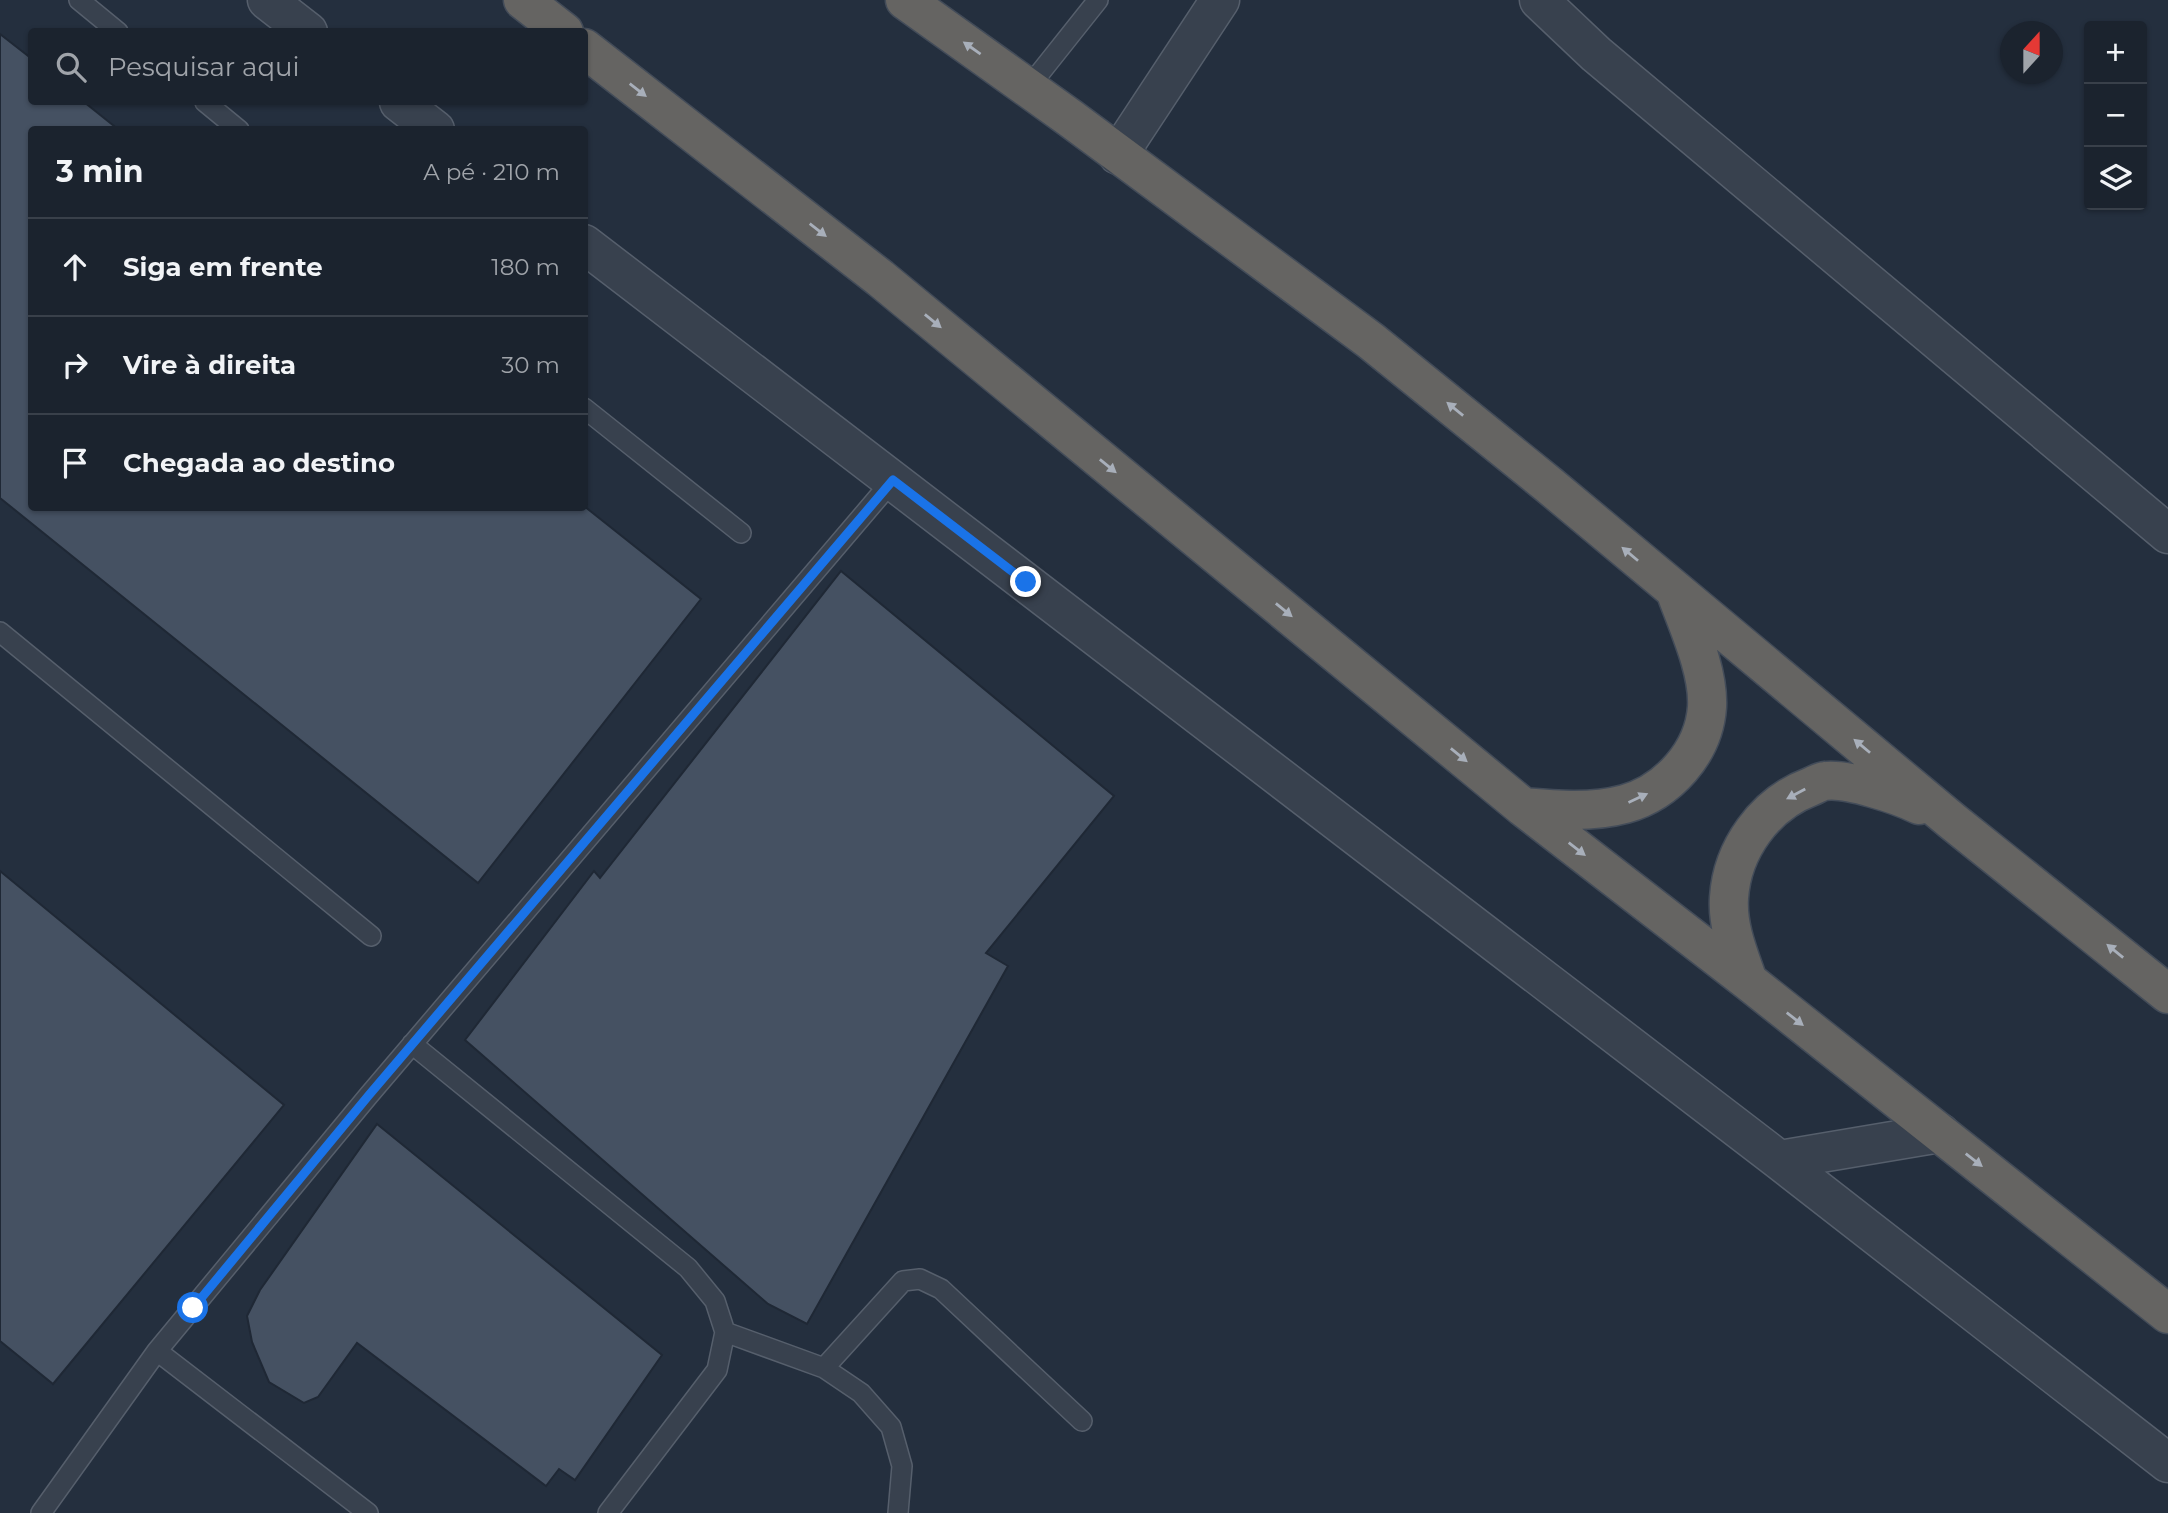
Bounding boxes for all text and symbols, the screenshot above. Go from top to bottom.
north arrow [2000,21,2063,84]
map controls [2084,21,2147,210]
button: + [2084,21,2147,84]
search box [28,28,588,105]
one-way arrow [963,41,981,55]
icon: search [52,48,90,86]
text: Pesquisar aqui [108,51,300,83]
one-way arrow [629,82,647,97]
button: − [2084,84,2147,147]
button: layers [2084,147,2147,210]
text: 3 min [56,153,143,190]
text: A pé · 210 m [423,158,560,186]
one-way arrow [808,222,826,237]
icon: ahead [56,248,94,286]
text: Siga em frente [123,251,323,283]
text: 180 m [491,253,560,281]
one-way arrow [924,313,941,328]
icon: right [56,346,94,384]
text: Vire à direita [123,349,296,381]
text: 30 m [501,351,560,379]
one-way arrow [1446,402,1463,417]
icon: arrive [56,444,94,482]
text: Chegada ao destino [123,447,395,479]
one-way arrow [1100,458,1117,473]
one-way arrow [1622,547,1639,562]
route end [1010,566,1041,597]
one-way arrow [1274,603,1292,618]
one-way arrow [1853,739,1870,754]
one-way arrow [1451,747,1468,762]
one-way arrow [1786,787,1806,799]
one-way arrow [1628,792,1648,804]
one-way arrow [1568,842,1586,856]
one-way arrow [2106,944,2123,959]
one-way arrow [1786,1011,1804,1026]
one-way arrow [1964,1152,1982,1167]
route start [177,1292,208,1323]

